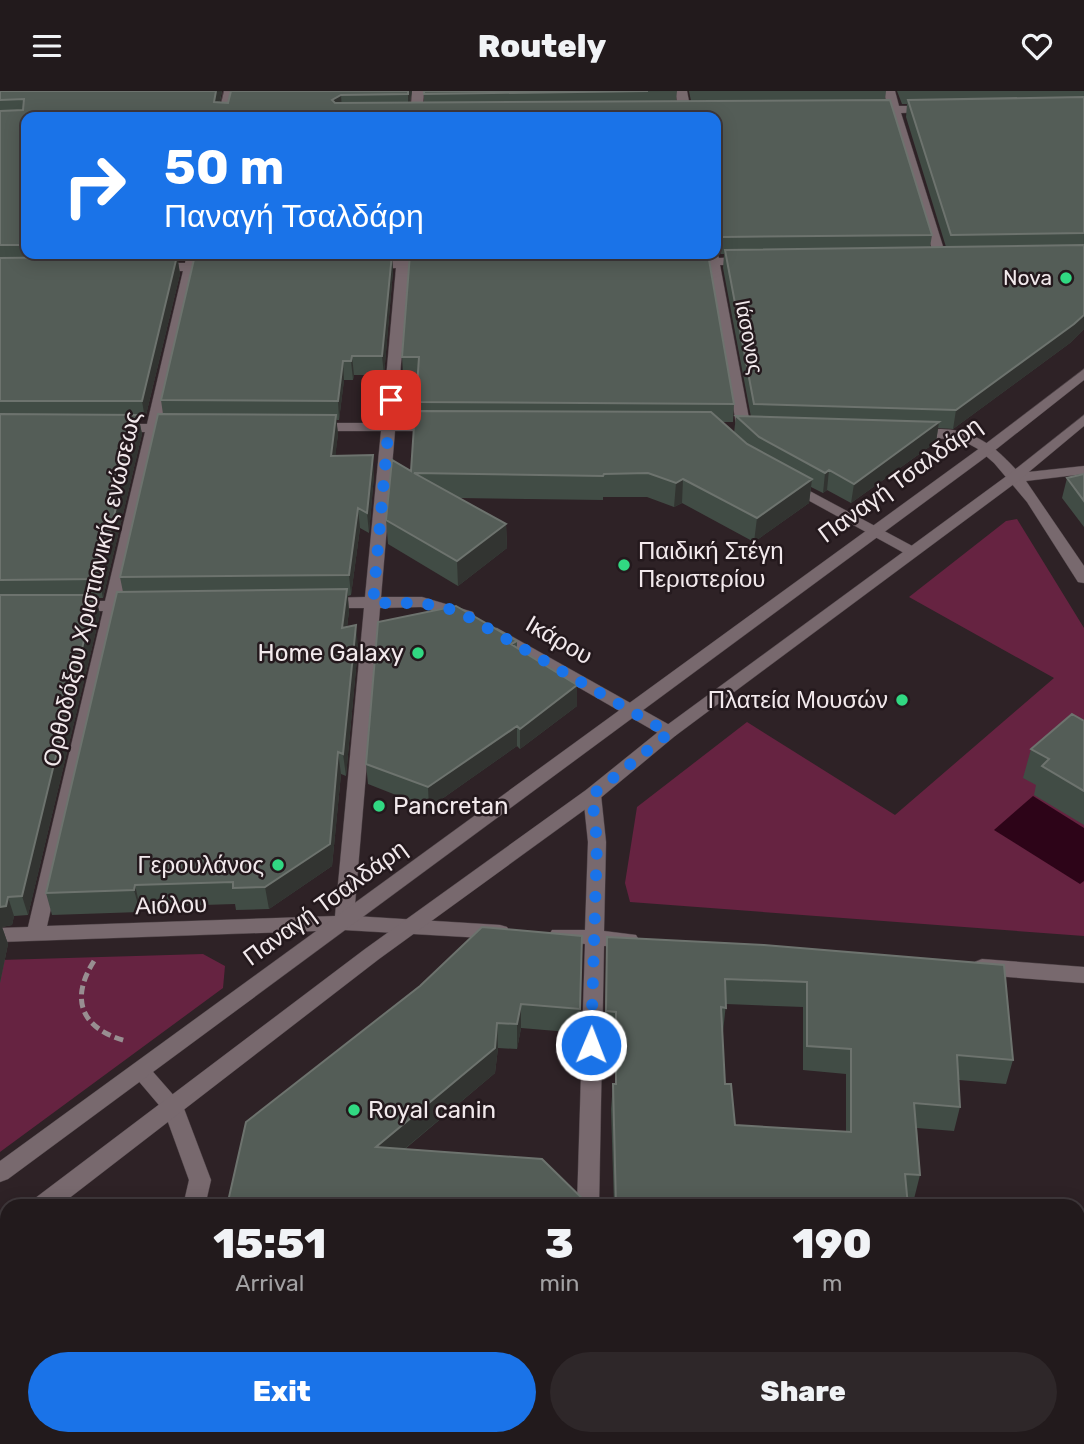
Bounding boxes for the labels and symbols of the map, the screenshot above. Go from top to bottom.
place label: Nova [1003,265,1052,290]
marker: Nova [1058,270,1074,286]
street label: Ιάσονος [730,298,769,376]
pin [361,370,421,430]
street label: Ορθοδόξου Χριστιανικής ενώσεως [37,408,147,770]
street label: Παναγή Τσαλδάρη [813,411,987,549]
place label: Παιδική Στέγη Περιστερίου [638,537,784,593]
marker: Παιδική Στέγη Περιστερίου [616,557,632,573]
street label: Ικάρου [521,610,597,670]
place label: Home Galaxy [258,639,404,667]
marker: Home Galaxy [410,645,426,661]
place label: Πλατεία Μουσών [708,686,888,714]
marker: Πλατεία Μουσών [894,692,910,708]
place label: Pancretan [393,792,509,820]
marker: Pancretan [371,798,387,814]
street label: Παναγή Τσαλδάρη [238,834,412,972]
place label: Γερουλάνος [138,851,264,879]
marker: Γερουλάνος [270,857,286,873]
street label: Αιόλου [134,890,208,920]
position arrow [554,1008,628,1082]
place label: Royal canin [368,1096,496,1124]
marker: Royal canin [346,1102,362,1118]

